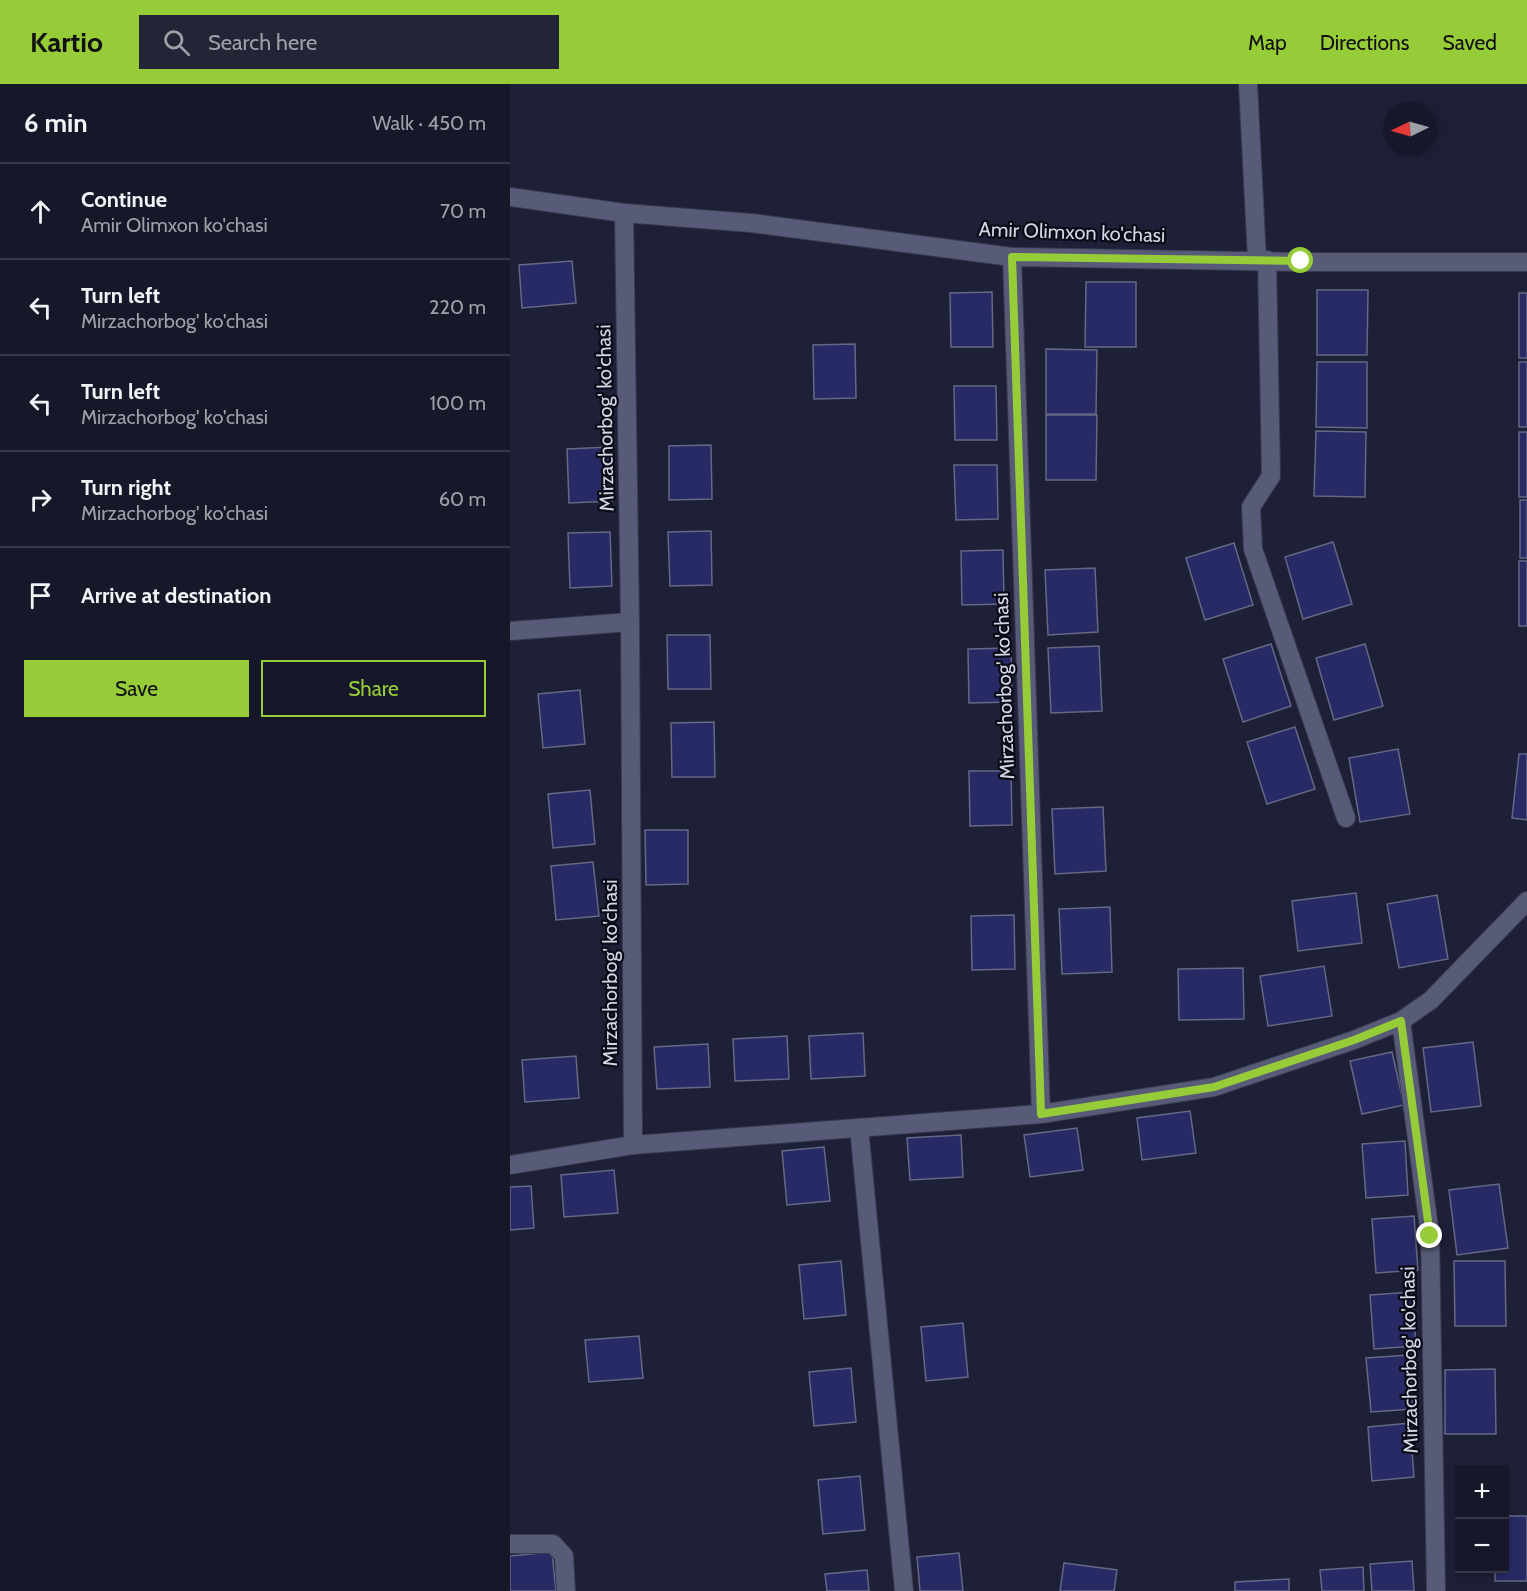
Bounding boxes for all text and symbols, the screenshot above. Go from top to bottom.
search box [139,15,559,69]
text: Kartio [30,25,103,59]
icon: search [160,26,193,59]
text: Search here [208,29,317,56]
text: Map [1248,30,1287,55]
text: Directions [1320,30,1409,55]
text: Saved [1442,30,1497,55]
north arrow [1383,102,1437,156]
text: 6 min [24,107,88,139]
text: Walk · 450 m [372,111,486,135]
text: Continue [81,186,167,213]
icon: ahead [24,195,57,228]
text: 70 m [440,199,486,223]
text: Amir Olimxon ko'chasi [81,213,268,237]
street label: Amir Olimxon ko'chasi [978,217,1166,247]
route start [1287,247,1313,273]
text: Turn left [81,282,160,309]
icon: left [24,291,57,324]
text: 220 m [429,295,486,319]
text: Mirzachorbog' ko'chasi [81,309,268,333]
street label: Mirzachorbog' ko'chasi [591,324,619,512]
text: Turn left [81,378,160,405]
icon: left [24,387,57,420]
text: 100 m [430,391,486,415]
text: Mirzachorbog' ko'chasi [81,405,268,429]
text: Turn right [81,474,171,501]
icon: right [24,483,57,516]
text: 60 m [439,487,486,511]
text: Mirzachorbog' ko'chasi [81,501,268,525]
icon: arrive [24,579,57,612]
text: Arrive at destination [81,582,271,609]
street label: Mirzachorbog' ko'chasi [989,592,1019,780]
button: Save [24,660,249,717]
button: Share [261,660,486,717]
street label: Mirzachorbog' ko'chasi [598,879,622,1067]
route end [1416,1222,1442,1248]
street label: Mirzachorbog' ko'chasi [1395,1266,1423,1454]
map controls [1455,1465,1509,1573]
button: + [1455,1465,1509,1519]
button: − [1455,1519,1509,1573]

